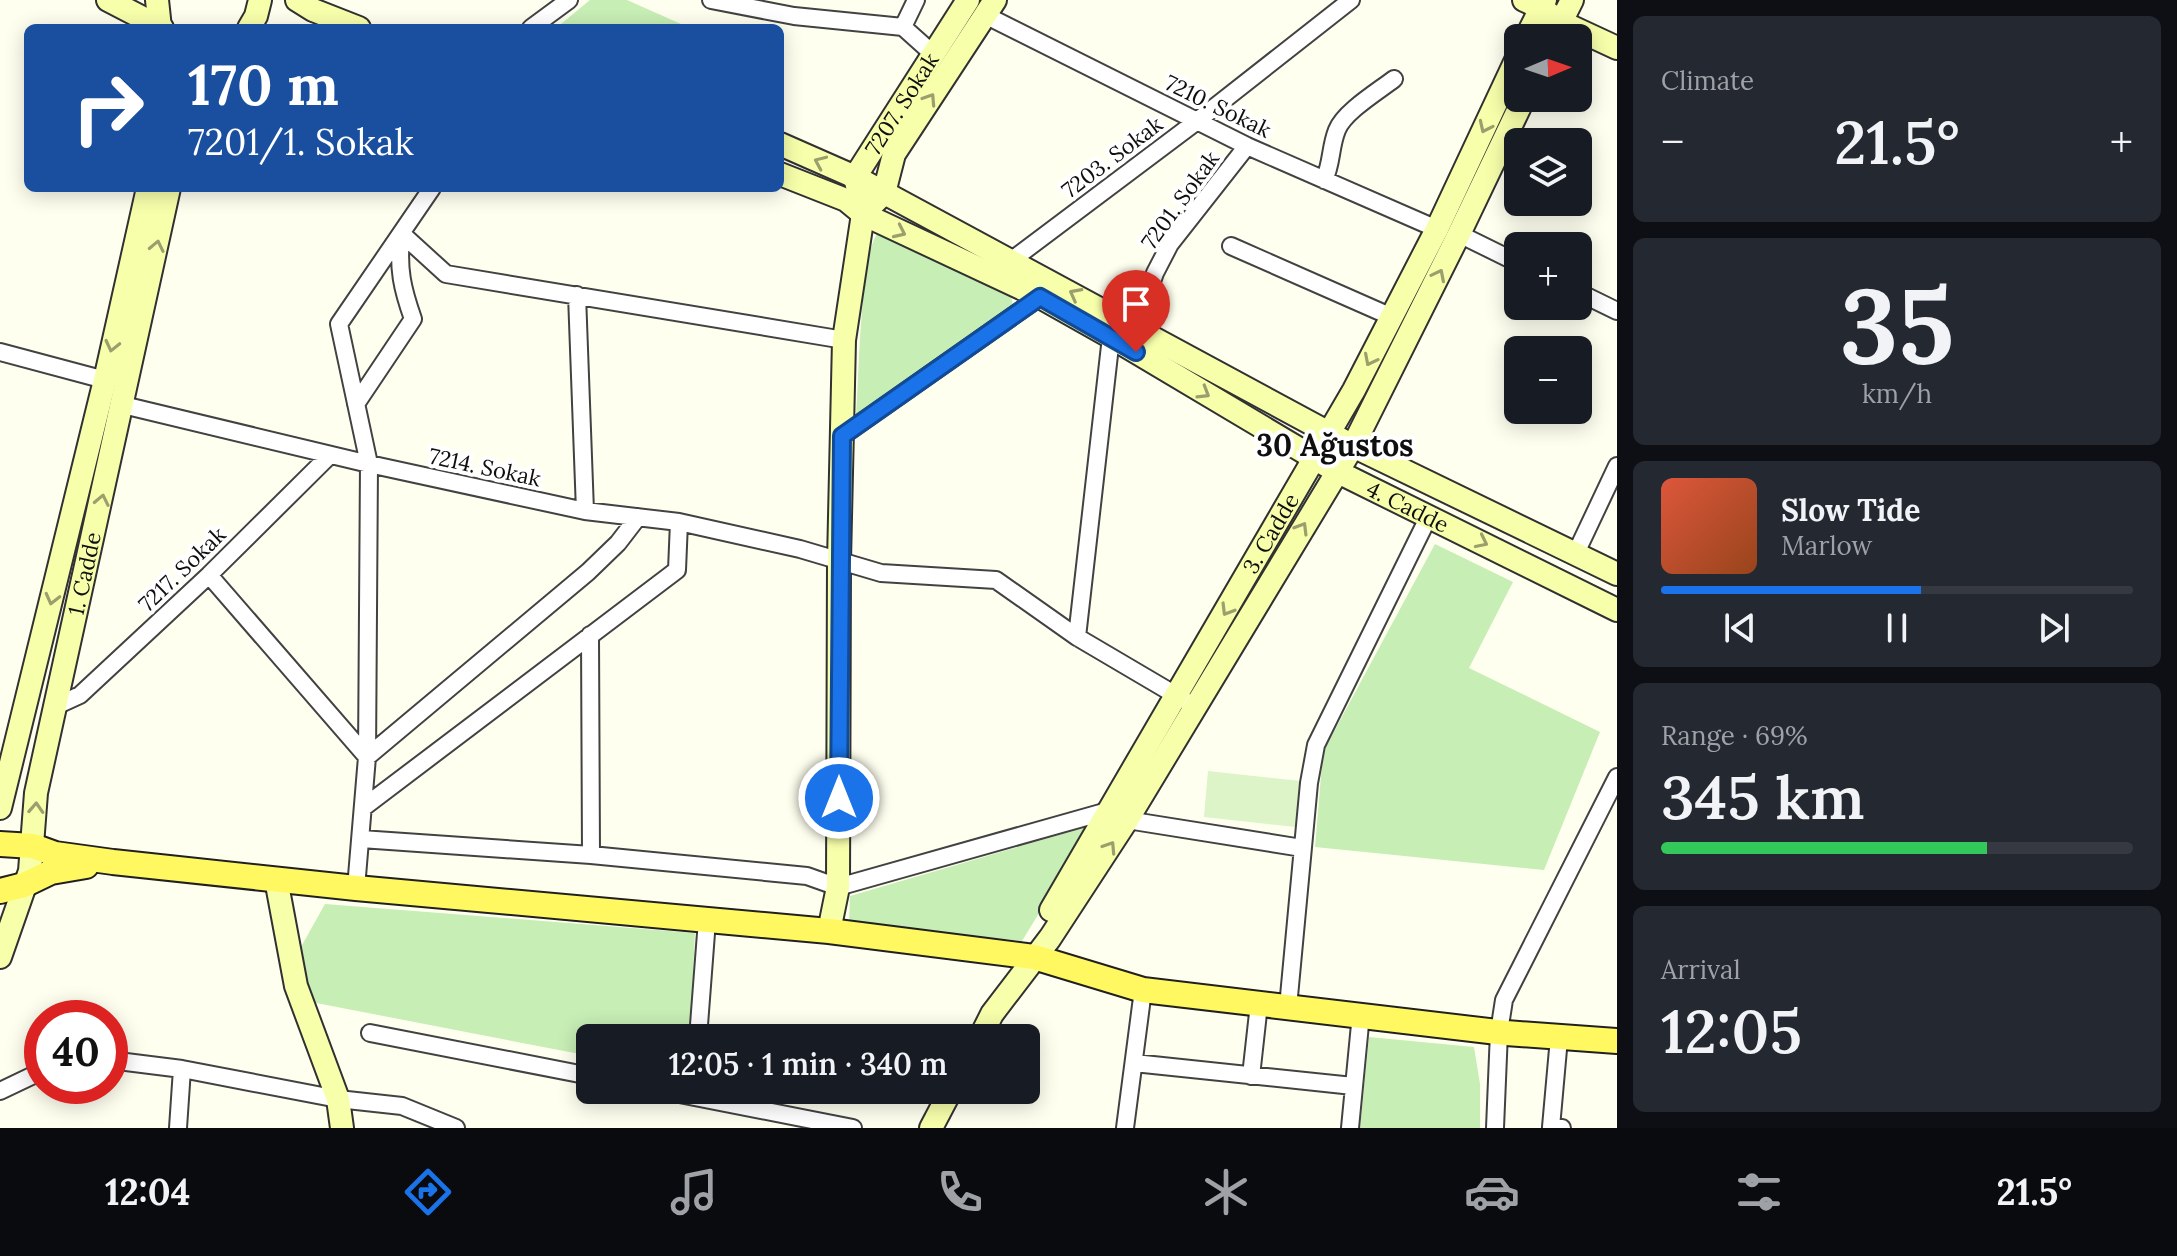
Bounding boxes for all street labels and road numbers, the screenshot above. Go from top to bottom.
street label: 7207. Sokak [859,47,945,160]
street label: 7210. Sokak [1160,68,1276,144]
street label: 7203. Sokak [1056,110,1168,204]
street label: 7201. Sokak [1135,145,1225,255]
street label: 7214. Sokak [427,442,544,493]
street label: 4. Cadde [1362,474,1454,539]
street label: 3. Cadde [1236,488,1305,579]
street label: 7217. Sokak [132,520,232,618]
street label: 1. Cadde [62,529,107,618]

